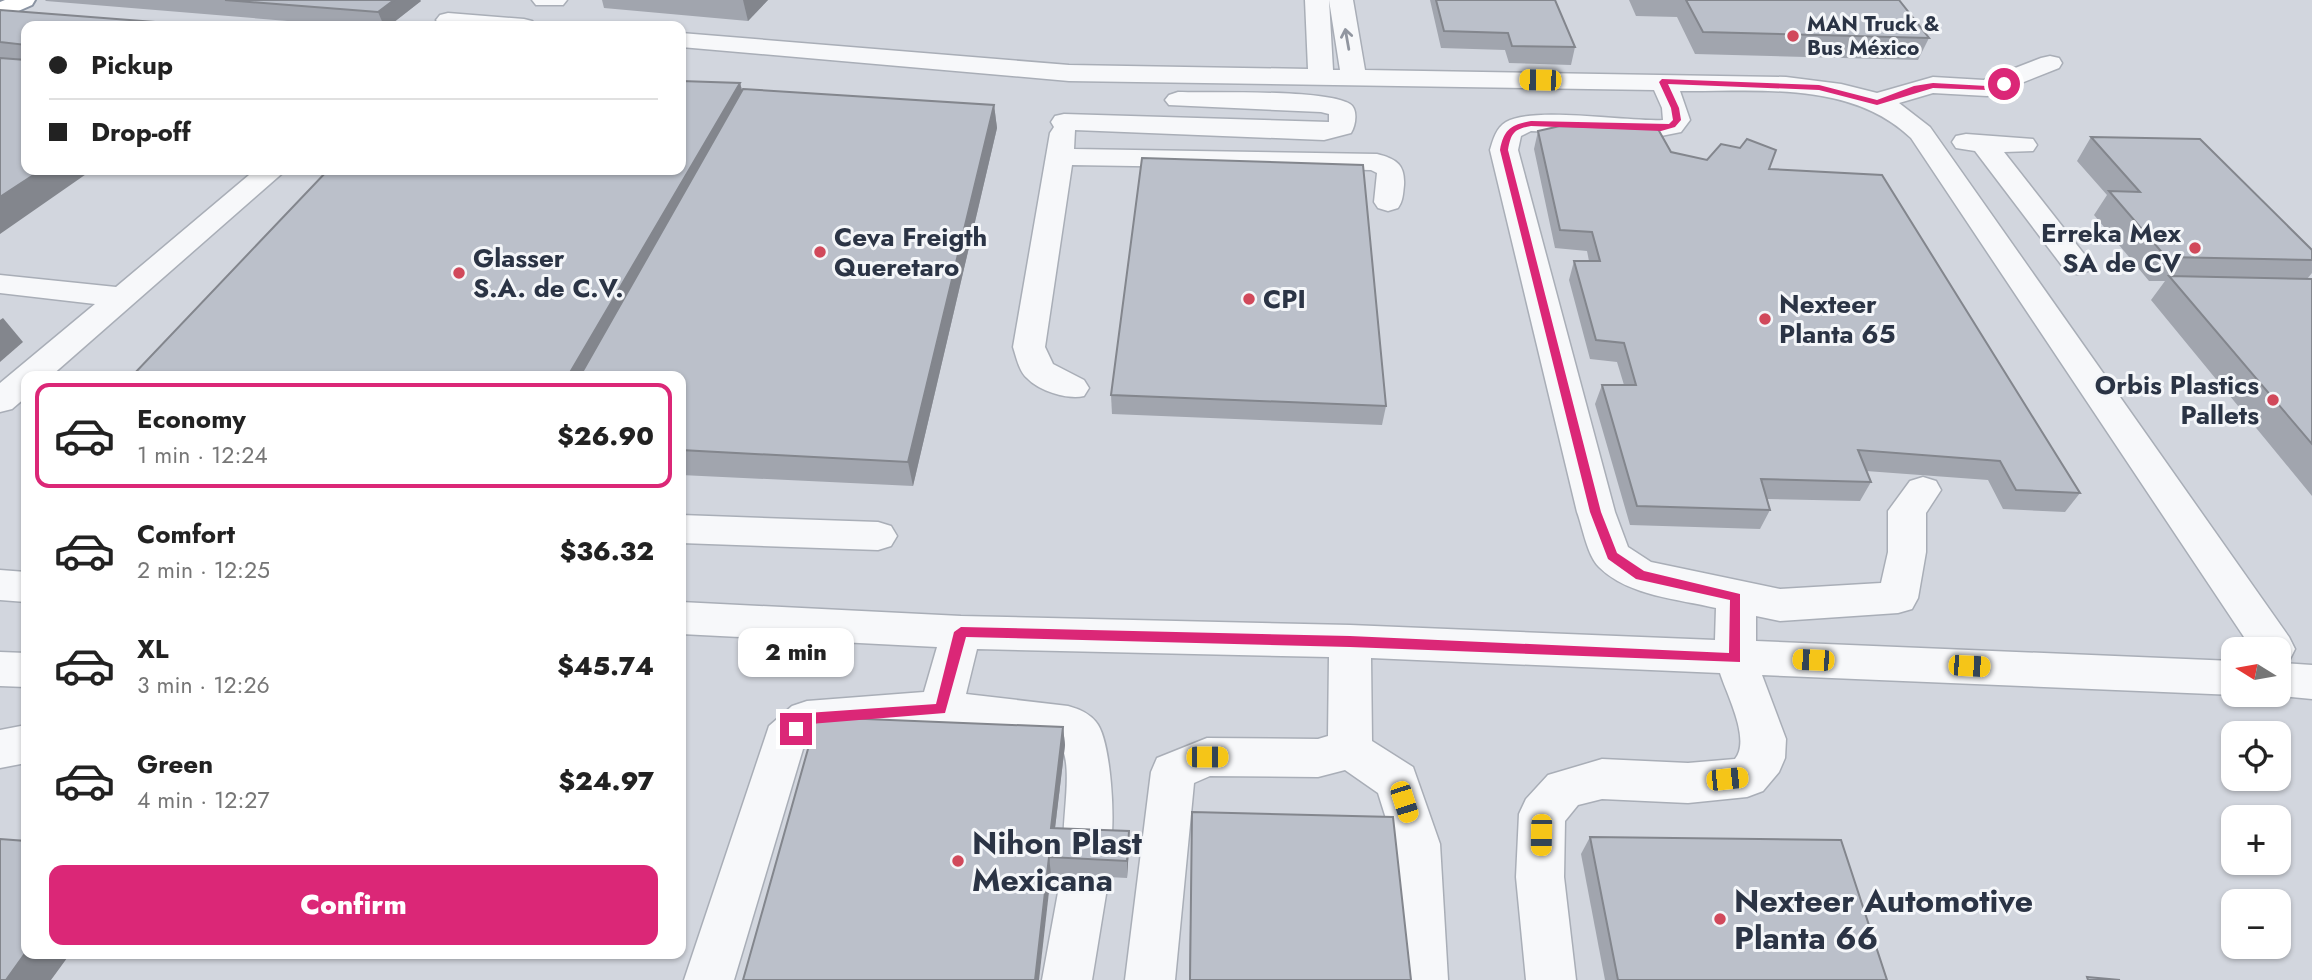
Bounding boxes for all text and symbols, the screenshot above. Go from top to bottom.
place label: MAN Truck & Bus México [1807,9,1940,63]
one-way arrow [1340,28,1353,51]
marker: MAN Truck & Bus México [1785,28,1801,44]
text: Pickup [91,46,173,84]
route start [1988,68,2020,100]
car [1519,69,1562,91]
text: Drop-off [91,113,191,151]
place label: Erreka Mex SA de CV [2041,214,2182,282]
place label: Ceva Freigth Queretaro [834,218,987,286]
place label: Glasser S.A. de C.V. [473,239,624,307]
marker: Erreka Mex SA de CV [2187,240,2203,256]
marker: Ceva Freigth Queretaro [812,244,828,260]
marker: Glasser S.A. de C.V. [451,265,467,281]
place label: CPI [1263,280,1306,318]
place label: Nexteer Planta 65 [1779,285,1895,353]
marker: CPI [1241,291,1257,307]
marker: Nexteer Planta 65 [1757,311,1773,327]
place label: Orbis Plastics Pallets [2095,366,2259,434]
marker: Orbis Plastics Pallets [2265,392,2281,408]
text: Economy [137,400,246,438]
icon: car [53,404,116,467]
text: $26.90 [557,417,654,455]
text: 1 min · 12:24 [137,438,268,472]
text: Comfort [137,515,235,553]
icon: car [53,519,116,582]
text: $36.32 [560,532,654,570]
text: 2 min · 12:25 [137,553,270,587]
callout: 2 min [738,628,854,676]
text: XL [137,630,169,668]
icon: car [53,634,116,697]
text: 2 min [765,635,827,669]
north arrow [2221,637,2291,707]
map controls [2221,637,2291,959]
text: $45.74 [557,647,654,685]
car [1792,649,1835,671]
car [1948,654,1991,678]
text: 3 min · 12:26 [137,668,270,702]
route end [780,713,812,745]
button: locate [2221,721,2291,791]
text: Green [137,745,213,783]
car [1187,747,1229,768]
icon: car [53,749,116,812]
text: $24.97 [559,762,654,800]
car [1706,766,1749,792]
car [1388,779,1421,825]
text: 4 min · 12:27 [137,783,270,817]
button: + [2221,805,2291,875]
car [1531,814,1552,856]
place label: Nihon Plast Mexicana [972,820,1143,903]
marker: Nihon Plast Mexicana [950,853,966,869]
button: Confirm [49,865,658,945]
place label: Nexteer Automotive Planta 66 [1734,878,2033,961]
button: − [2221,889,2291,959]
marker: Nexteer Automotive Planta 66 [1712,911,1728,927]

